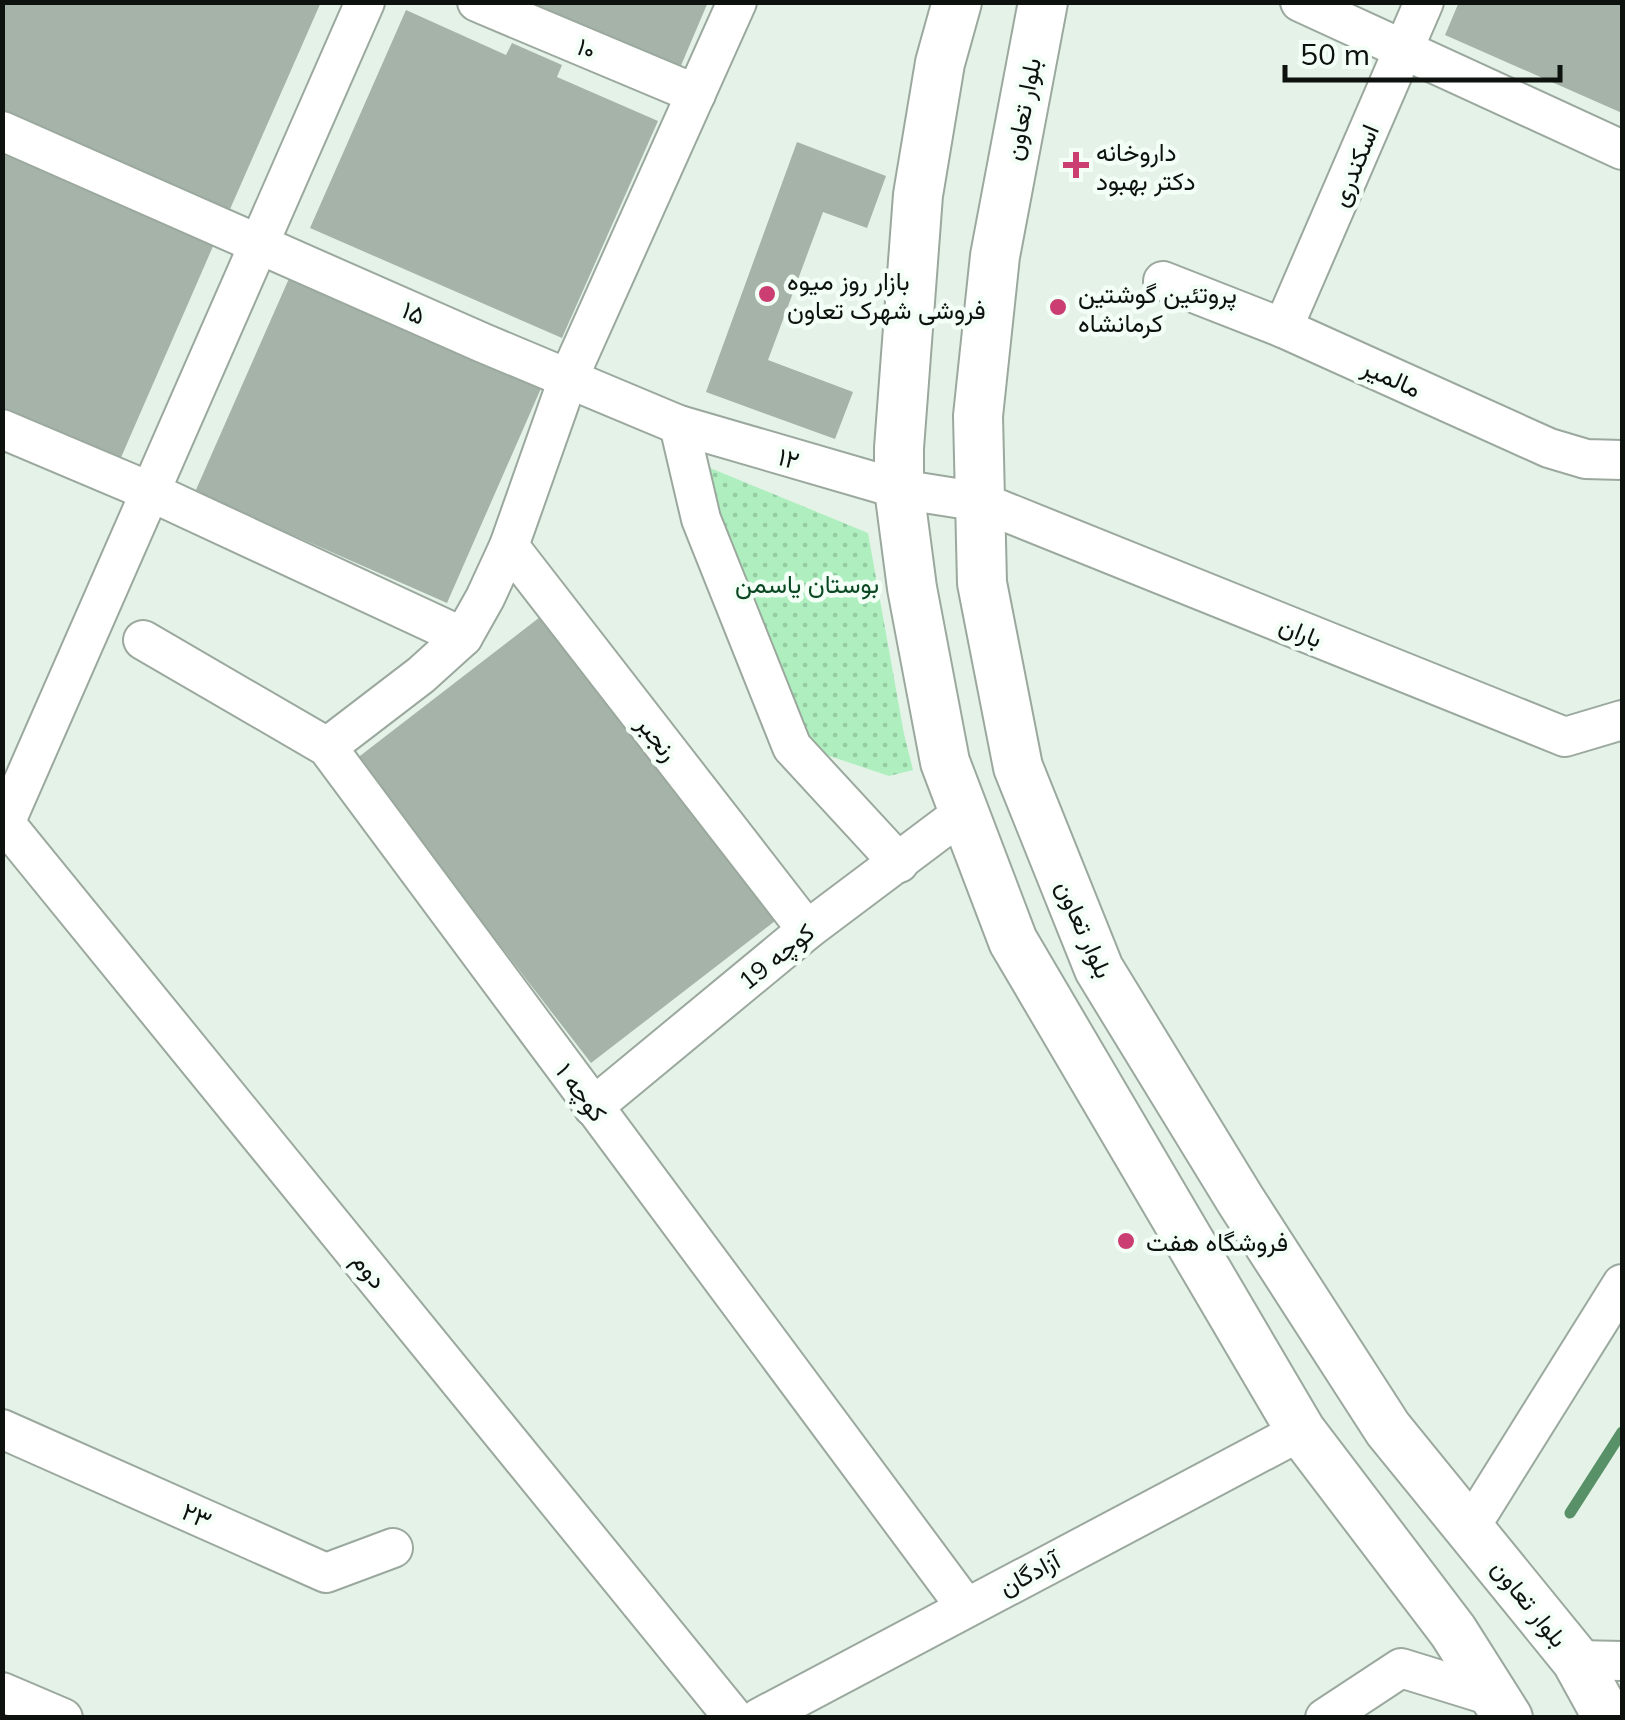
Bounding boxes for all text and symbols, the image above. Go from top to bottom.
scale bar [1285,20,1560,82]
street label: ۱۰ [573,30,601,66]
text: 50 m [1300,35,1370,73]
street label: بلوار تعاون [997,55,1048,163]
street label: اسکندری [1323,119,1386,211]
place label: داروخانه دکتر بهبود [1096,136,1196,197]
marker: داروخانه دکتر بهبود [1065,154,1087,176]
place label: بازار روز میوه فروشی شهرک تعاون [787,265,986,326]
place label: پروتئین گوشتین کرمانشاه [1078,278,1237,339]
marker: بازار روز میوه فروشی شهرک تعاون [756,283,778,305]
street label: ۱۵ [398,293,430,331]
marker: پروتئین گوشتین کرمانشاه [1047,296,1069,318]
street label: مالمیر [1357,350,1426,404]
street label: ۱۲ [775,440,803,476]
park label: بوستان یاسمن [735,568,879,600]
street label: باران [1275,608,1327,654]
street label: رنجبر [629,708,685,768]
street label: بلوار تعاون [1049,875,1120,983]
street label: کوچه 19 [732,916,821,997]
street label: کوچه ۱ [548,1056,614,1129]
place label: فروشگاه هفت [1146,1226,1288,1258]
marker: فروشگاه هفت [1115,1230,1137,1252]
street label: دوم [344,1245,394,1296]
street label: ۲۳ [177,1495,217,1535]
street label: آزادگان [993,1543,1067,1603]
street label: بلوار تعاون [1484,1553,1575,1654]

